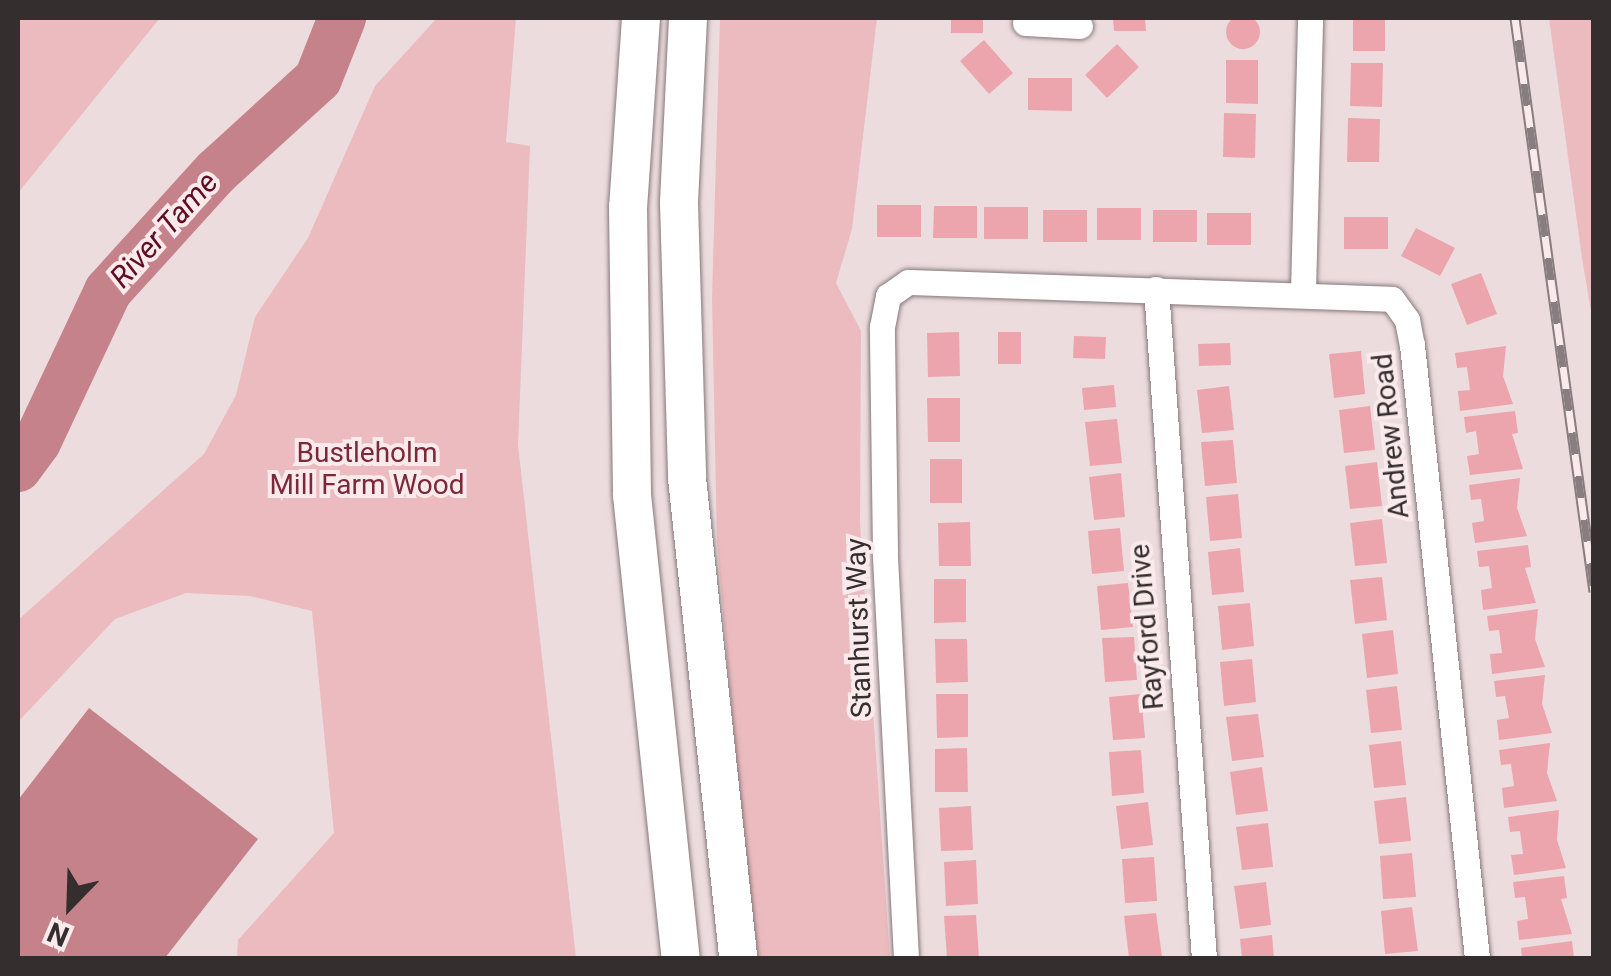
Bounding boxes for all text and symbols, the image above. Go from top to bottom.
water label: River Tame [102,164,226,296]
street label: Andrew Road [1366,352,1416,520]
park label: Bustleholm Mill Farm Wood [269,436,465,502]
street label: Stanhurst Way [839,537,879,719]
street label: Rayford Drive [1123,543,1171,711]
north arrow [20,856,120,956]
text: N [43,915,74,953]

